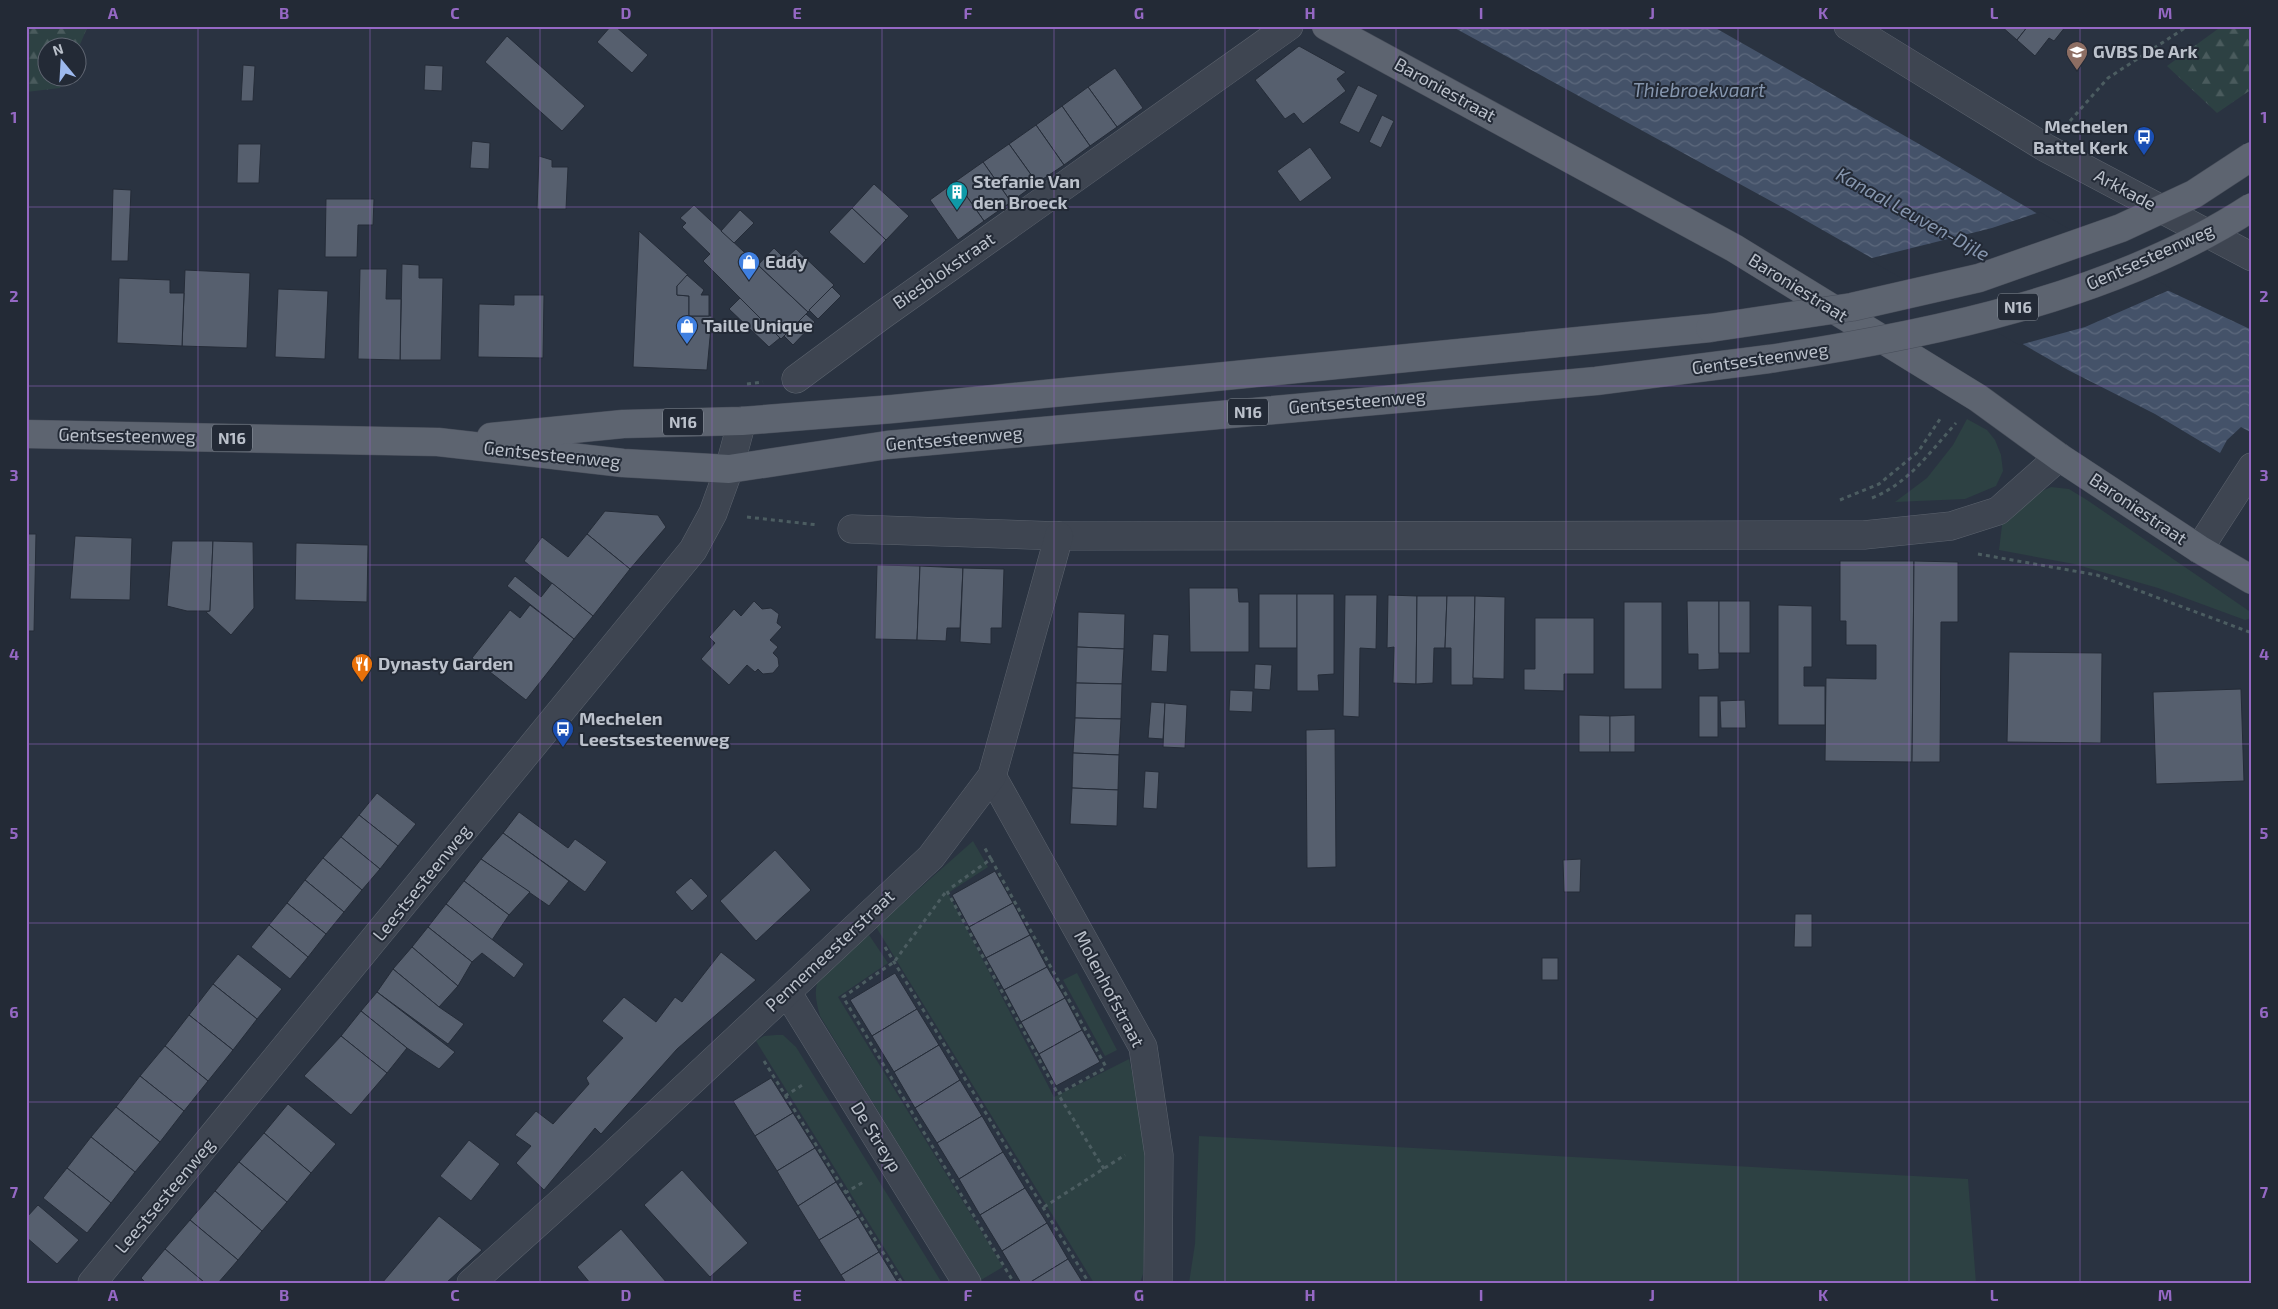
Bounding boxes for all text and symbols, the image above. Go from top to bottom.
text: A [108,3,119,22]
text: B [279,3,289,22]
text: C [450,3,460,22]
text: D [621,3,632,22]
text: E [792,3,802,22]
text: F [964,3,973,22]
text: G [1134,3,1144,22]
text: H [1304,3,1316,22]
text: I [1479,3,1483,22]
text: J [1649,3,1655,22]
text: K [1818,3,1829,22]
text: L [1990,3,1999,22]
text: M [2158,3,2172,22]
north arrow [38,38,88,88]
text: N [50,40,65,59]
school or university icon: GVBS De Ark [2065,40,2089,71]
place label: GVBS De Ark [2093,40,2197,62]
street label: Baroniestraat [1391,52,1500,126]
water label: Thiebroekvaart [1633,78,1766,101]
text: 1 [11,107,17,126]
text: 1 [2261,107,2267,126]
place label: Mechelen Battel Kerk [2033,115,2128,158]
bus stop icon: Mechelen Battel Kerk [2132,125,2156,156]
water label: Kanaal Leuven-Dijle [1832,162,1994,265]
street label: Arkkade [2091,164,2160,214]
place label: Stefanie Van den Broeck [973,170,1080,213]
building icon: Stefanie Van den Broeck [945,180,969,211]
street label: Gentsesteenweg [2082,218,2217,294]
street label: Biesblokstraat [888,227,999,313]
street label: Baroniestraat [1745,248,1852,326]
shop icon: Eddy [737,250,761,281]
place label: Eddy [765,250,808,272]
text: 2 [9,286,19,305]
text: 2 [2259,286,2269,305]
road number: N16 [1998,294,2038,320]
shop icon: Taille Unique [675,314,699,345]
place label: Taille Unique [703,314,813,336]
street label: Gentsesteenweg [1690,338,1829,378]
street label: Gentsesteenweg [1288,384,1426,418]
road number: N16 [1228,398,1268,426]
road number: N16 [663,408,703,436]
street label: Gentsesteenweg [885,421,1023,455]
street label: Gentsesteenweg [58,423,196,447]
road number: N16 [212,424,252,452]
street label: Gentsesteenweg [483,436,622,472]
text: 3 [9,465,19,484]
text: 3 [2259,465,2269,484]
street label: Baroniestraat [2086,468,2192,549]
text: 4 [9,644,19,663]
text: 4 [2259,644,2269,663]
restaurant icon: Dynasty Garden [350,652,374,683]
place label: Dynasty Garden [378,652,513,674]
place label: Mechelen Leestsesteenweg [579,707,730,750]
bus stop icon: Mechelen Leestsesteenweg [551,717,575,748]
street label: Leestsesteenweg [367,820,475,945]
text: 5 [10,823,19,842]
text: 5 [2260,823,2269,842]
street label: Pennemeesterstraat [760,885,899,1016]
street label: Molenhofstraat [1070,926,1150,1051]
text: 6 [9,1002,19,1021]
text: 6 [2259,1002,2269,1021]
street label: De Streyp [847,1097,907,1176]
street label: Leestsesteenweg [110,1133,219,1257]
text: 7 [10,1182,19,1201]
text: 7 [2260,1182,2269,1201]
text: A [108,1285,119,1304]
text: B [279,1285,289,1304]
text: C [450,1285,460,1304]
text: D [621,1285,632,1304]
text: E [792,1285,802,1304]
text: F [964,1285,973,1304]
text: G [1134,1285,1144,1304]
text: H [1304,1285,1316,1304]
text: I [1479,1285,1483,1304]
text: J [1649,1285,1655,1304]
text: K [1818,1285,1829,1304]
text: L [1990,1285,1999,1304]
text: M [2158,1285,2172,1304]

